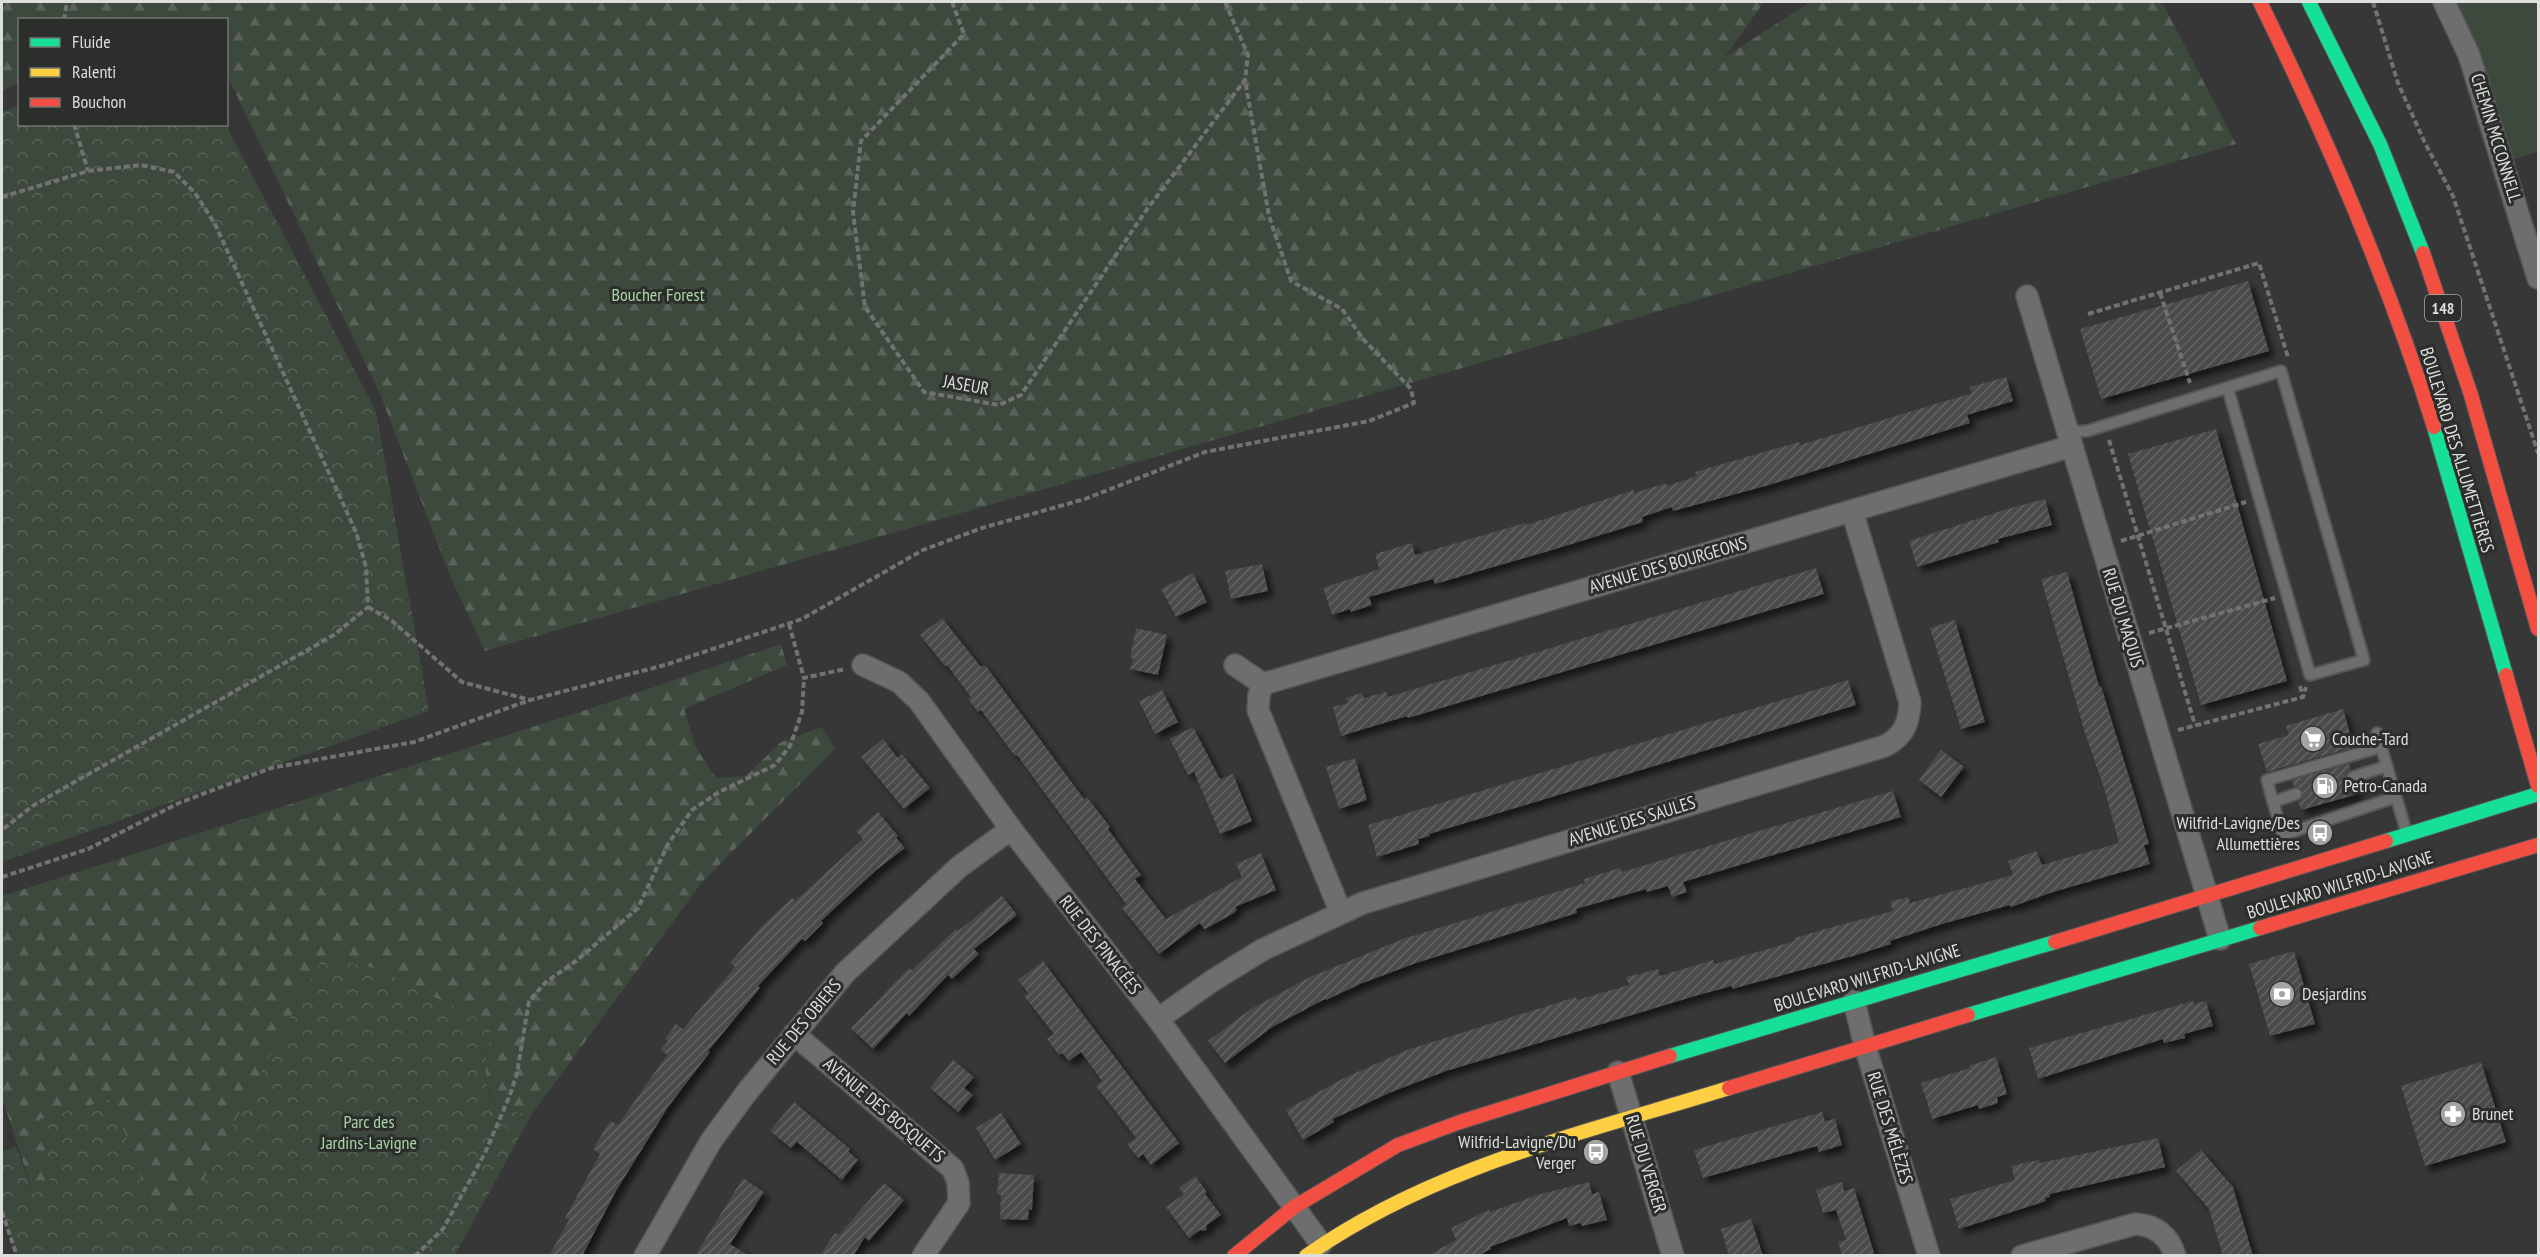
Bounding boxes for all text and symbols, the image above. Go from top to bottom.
legend [18,18,228,126]
text: Fluide [72,30,111,53]
text: Ralenti [72,60,116,83]
street label: CHEMIN MCCONNELL [2466,70,2527,206]
text: Bouchon [72,90,126,113]
park label: Boucher Forest [611,283,705,306]
road number: 148 [2425,295,2461,321]
street label: BOULEVARD DES ALLUMETTIÈRES [2415,344,2500,556]
street label: JASEUR [940,369,991,400]
street label: AVENUE DES BOURGEONS [1586,531,1750,598]
street label: RUE DU MAQUIS [2097,565,2150,671]
supermarket icon: Couche-Tard [2298,724,2328,754]
place label: Couche-Tard [2332,727,2408,750]
fuel station icon: Petro-Canada [2310,771,2340,801]
place label: Petro-Canada [2344,774,2427,797]
street label: AVENUE DES SAULES [1566,790,1698,851]
place label: Wilfrid-Lavigne/Des Allumettières [2177,811,2300,855]
bus stop icon: Wilfrid-Lavigne/Des Allumettières [2305,818,2335,848]
street label: BOULEVARD WILFRID-LAVIGNE [2244,845,2436,924]
street label: RUE DES PINACÉES [1054,890,1147,999]
street label: BOULEVARD WILFRID-LAVIGNE [1771,938,1963,1017]
street label: RUE DES OBIERS [761,974,846,1069]
bank icon: Desjardins [2267,979,2297,1009]
place label: Desjardins [2302,982,2367,1005]
street label: AVENUE DES BOSQUETS [819,1052,950,1167]
street label: RUE DES MÉLÈZES [1863,1069,1919,1187]
pharmacy icon: Brunet [2438,1099,2468,1129]
place label: Brunet [2472,1102,2514,1125]
park label: Parc des Jardins-Lavigne [320,1110,417,1154]
street label: RUE DU VERGER [1621,1112,1672,1216]
place label: Wilfrid-Lavigne/Du Verger [1458,1130,1576,1174]
bus stop icon: Wilfrid-Lavigne/Du Verger [1581,1137,1611,1167]

